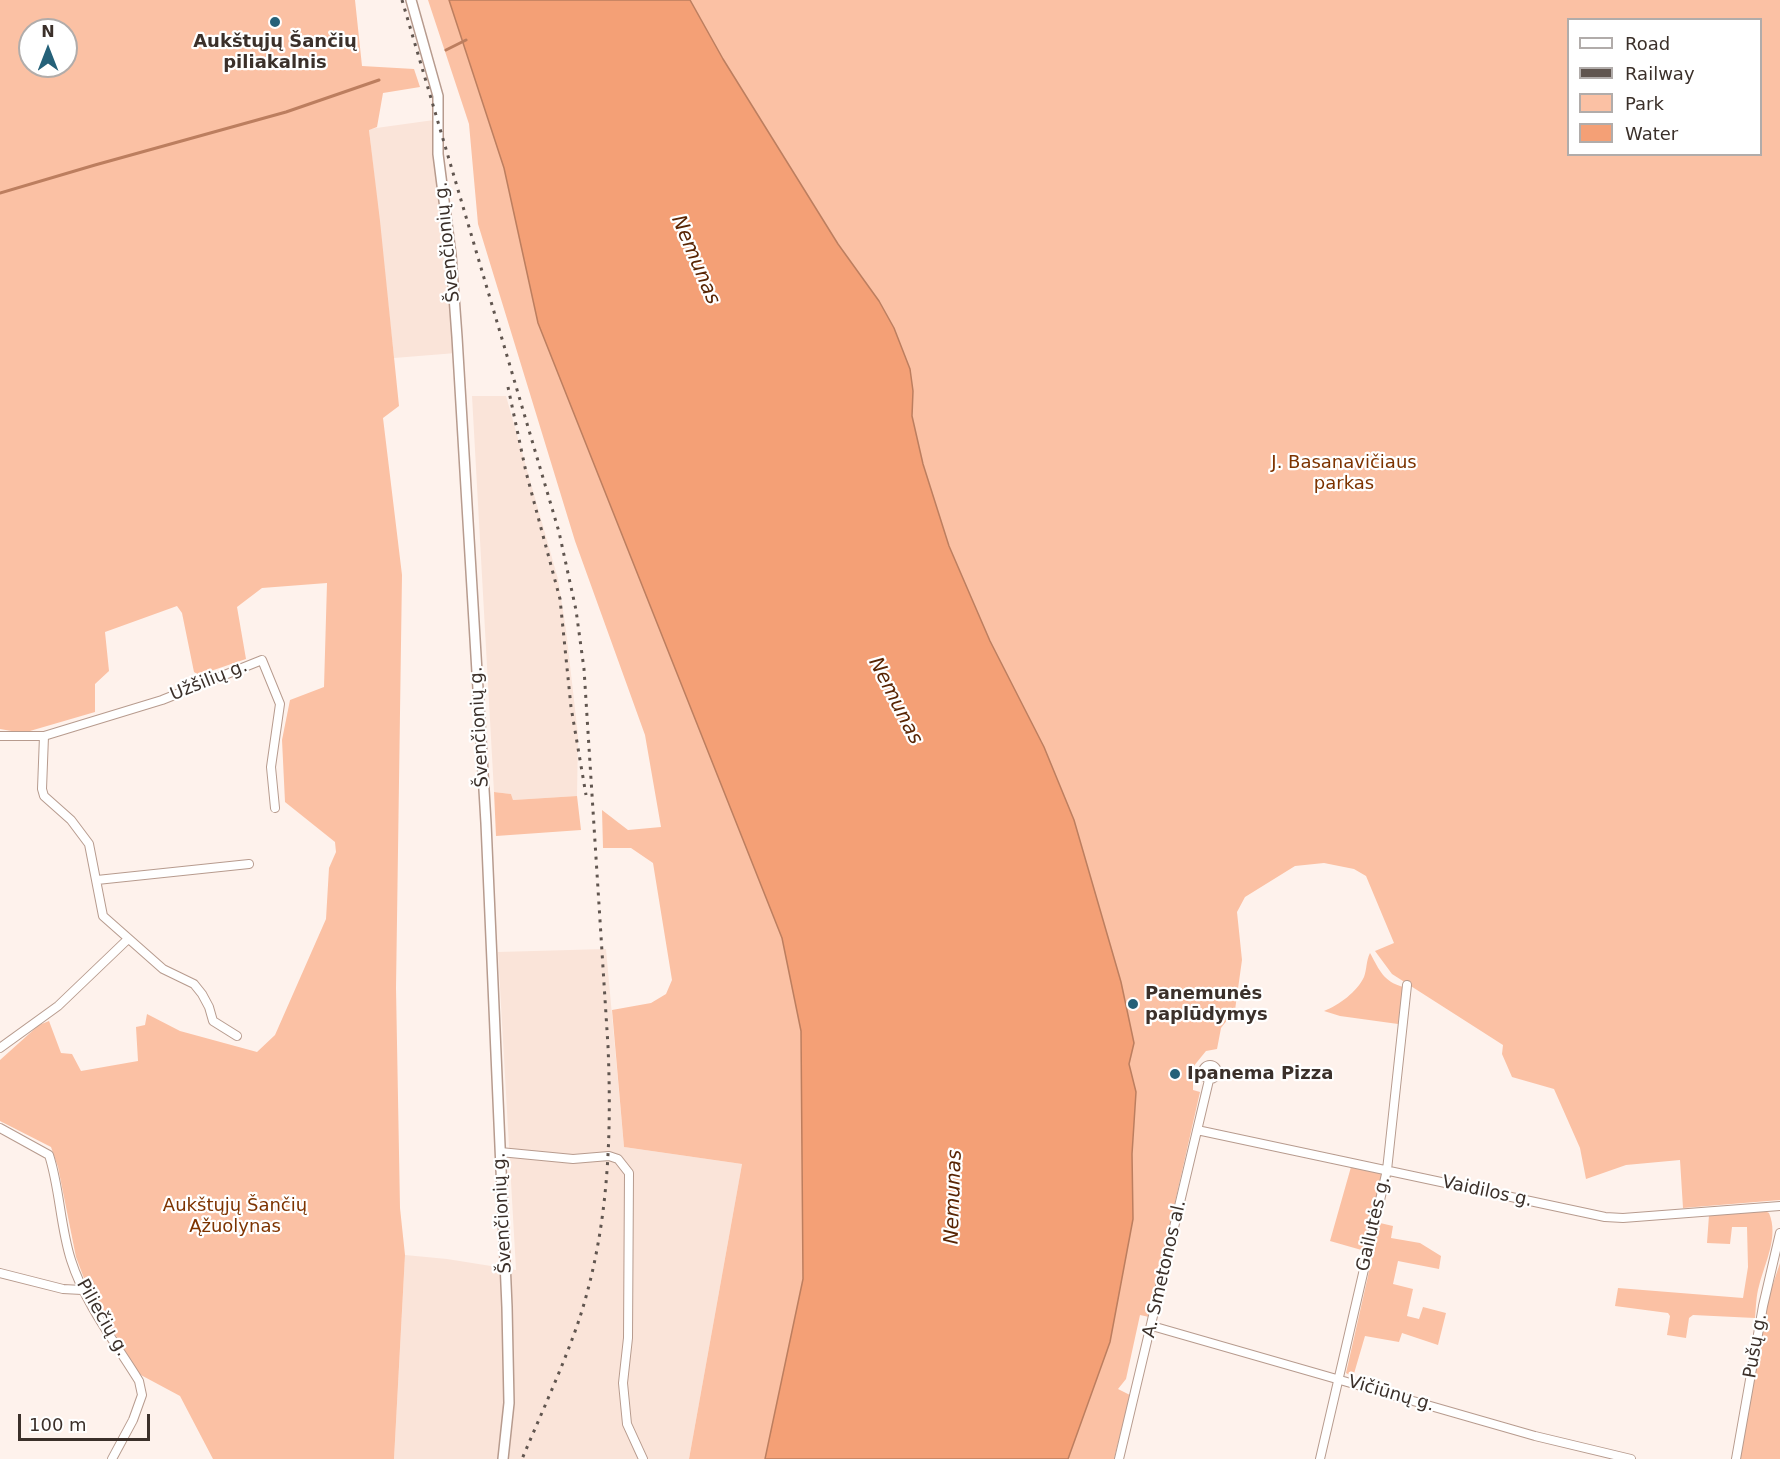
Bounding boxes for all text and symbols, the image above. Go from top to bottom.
marker: Aukštųjų Šančių piliakalnis [268,15,282,29]
north arrow [18,18,78,78]
legend [1567,18,1762,156]
text: N [41,22,55,41]
place label: Aukštųjų Šančių piliakalnis [193,31,357,74]
text: Road [1625,33,1670,54]
text: Railway [1625,63,1695,84]
text: Park [1625,93,1664,114]
text: Water [1625,123,1678,144]
street label: Švenčionių g. [431,181,465,303]
water label: Nemunas [665,212,725,308]
park label: J. Basanavičiaus parkas [1271,452,1417,494]
water label: Nemunas [863,653,927,749]
street label: Užšilių g. [167,656,251,706]
street label: Švenčionių g. [466,666,494,788]
place label: Panemunės paplūdymys [1145,983,1268,1026]
marker: Panemunės paplūdymys [1126,997,1140,1011]
place label: Ipanema Pizza [1187,1063,1333,1085]
marker: Ipanema Pizza [1168,1067,1182,1081]
water label: Nemunas [940,1149,968,1245]
street label: Švenčionių g. [489,1152,517,1274]
street label: Vaidilos g. [1440,1172,1534,1212]
street label: Gailutės g. [1353,1174,1395,1274]
park label: Aukštųjų Šančių Ąžuolynas [163,1195,307,1238]
street label: A. Smetonos al. [1139,1198,1191,1340]
street label: Piliečių g. [71,1275,133,1361]
street label: Pušų g. [1740,1312,1772,1380]
street label: Vičiūnų g. [1345,1371,1437,1417]
scale bar [21,1402,153,1440]
text: 100 m [29,1414,87,1435]

